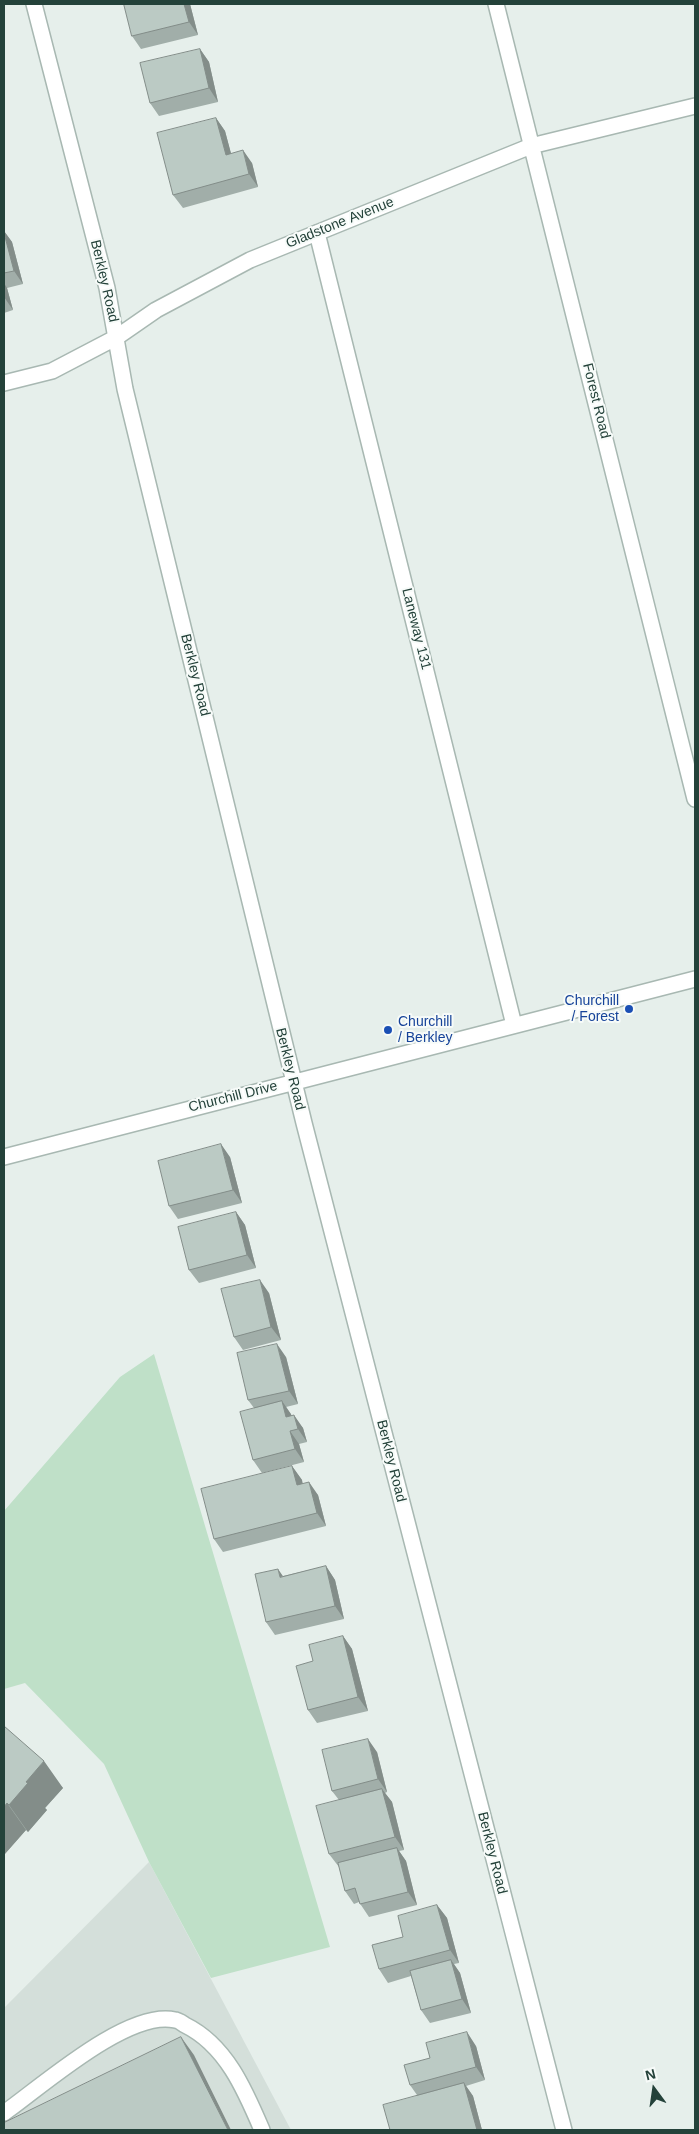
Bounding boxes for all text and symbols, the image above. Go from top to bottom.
street label: Gladstone Avenue [284,194,396,252]
street label: Berkley Road [86,238,122,324]
street label: Forest Road [579,362,613,440]
street label: Laneway 131 [398,587,434,671]
street label: Berkley Road [177,632,213,718]
place label: Churchill / Forest [565,993,619,1026]
marker: Churchill / Forest [623,1003,635,1015]
place label: Churchill / Berkley [398,1014,452,1046]
marker: Churchill / Berkley [382,1024,394,1036]
street label: Berkley Road [272,1026,308,1112]
street label: Churchill Drive [187,1078,279,1116]
street label: Berkley Road [373,1418,409,1504]
street label: Berkley Road [474,1810,510,1896]
north arrow [629,2064,679,2114]
text: N [644,2065,657,2083]

